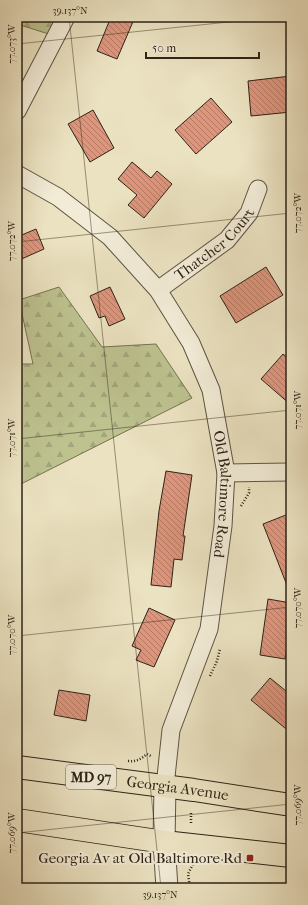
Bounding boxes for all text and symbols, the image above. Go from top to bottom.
text: 39.137°N [52,5,88,17]
text: 77.073°W [6,23,18,64]
scale bar [146,34,259,60]
text: 50 m [152,41,176,55]
text: 77.072°W [292,192,304,233]
street label: Thatcher Court [171,206,259,284]
text: 77.072°W [6,220,18,261]
text: 77.071°W [292,389,304,429]
text: 77.071°W [6,417,18,457]
street label: Old Baltimore Road [209,429,235,560]
text: 77.070°W [292,586,304,628]
text: 77.070°W [6,613,18,655]
road number: MD 97 [66,765,116,789]
street label: Georgia Avenue [125,772,231,804]
text: 77.069°W [292,783,304,826]
text: 77.069°W [6,811,18,854]
place label: Georgia Av at Old Baltimore Rd [38,849,243,867]
marker: Georgia Av at Old Baltimore Rd [245,853,255,863]
text: 39.137°N [142,889,178,901]

